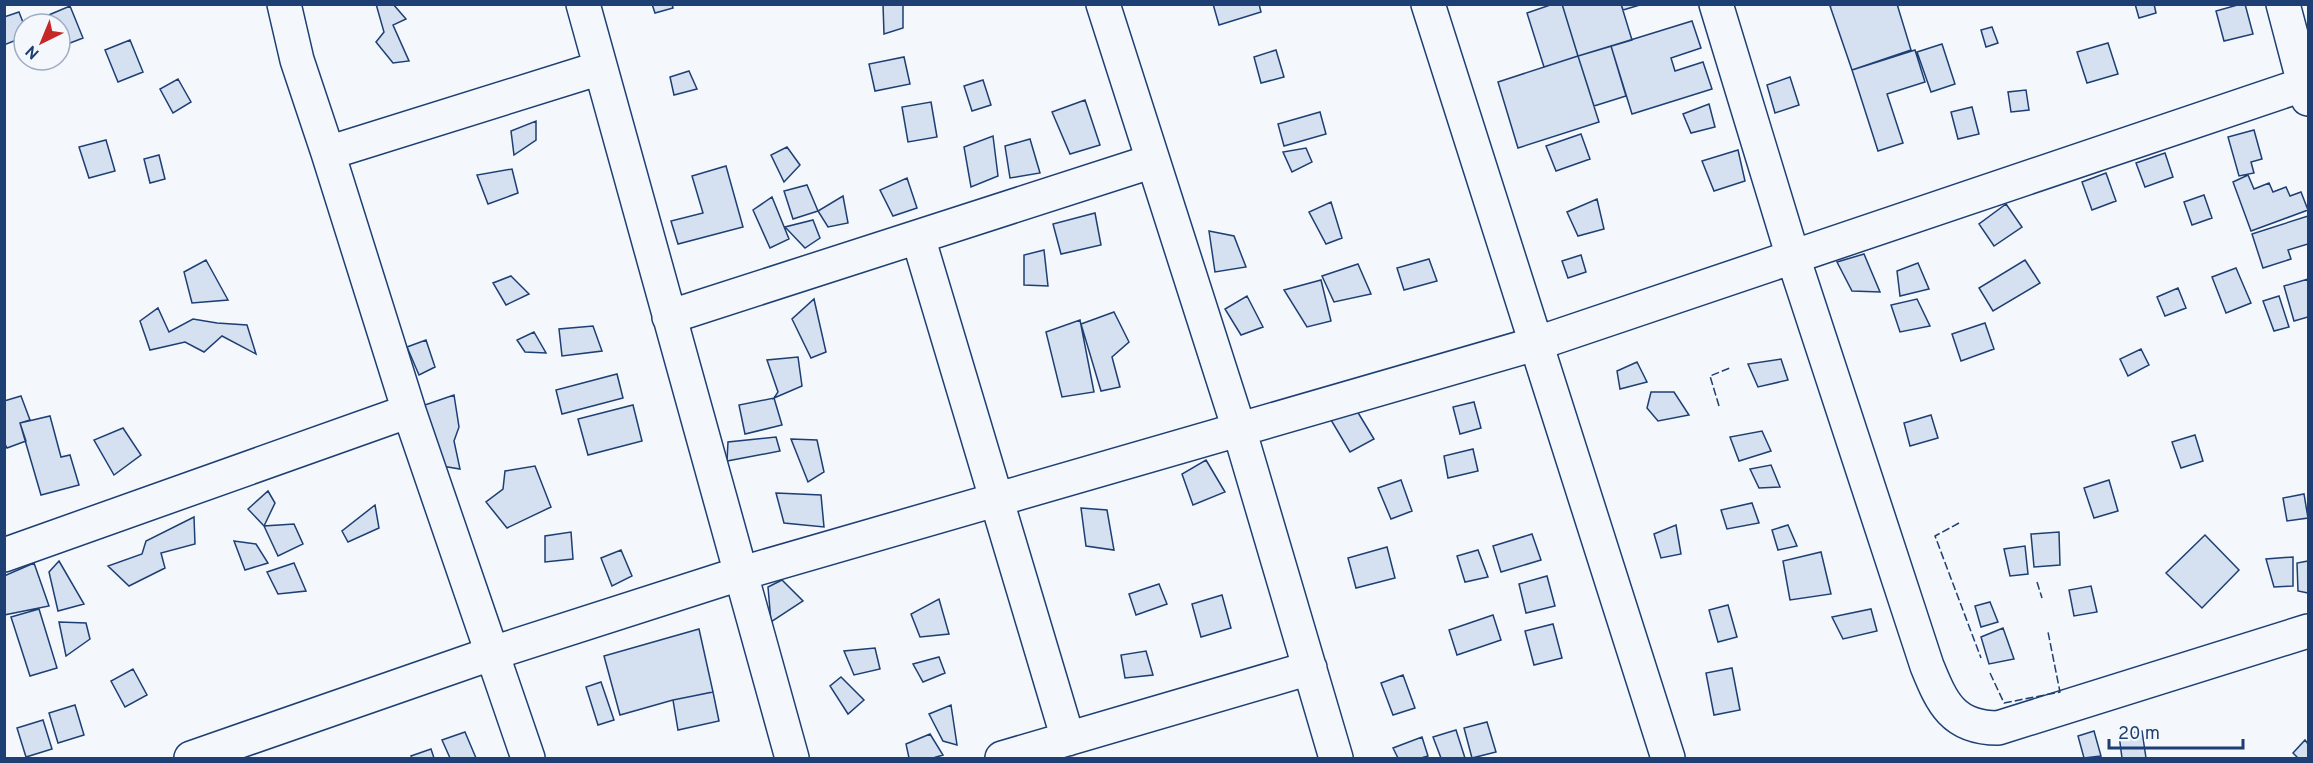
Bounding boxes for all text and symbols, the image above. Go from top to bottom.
north arrow [12,12,72,72]
text: N [22,40,44,63]
scale bar [2109,712,2242,750]
text: 20 m [2118,723,2160,746]

